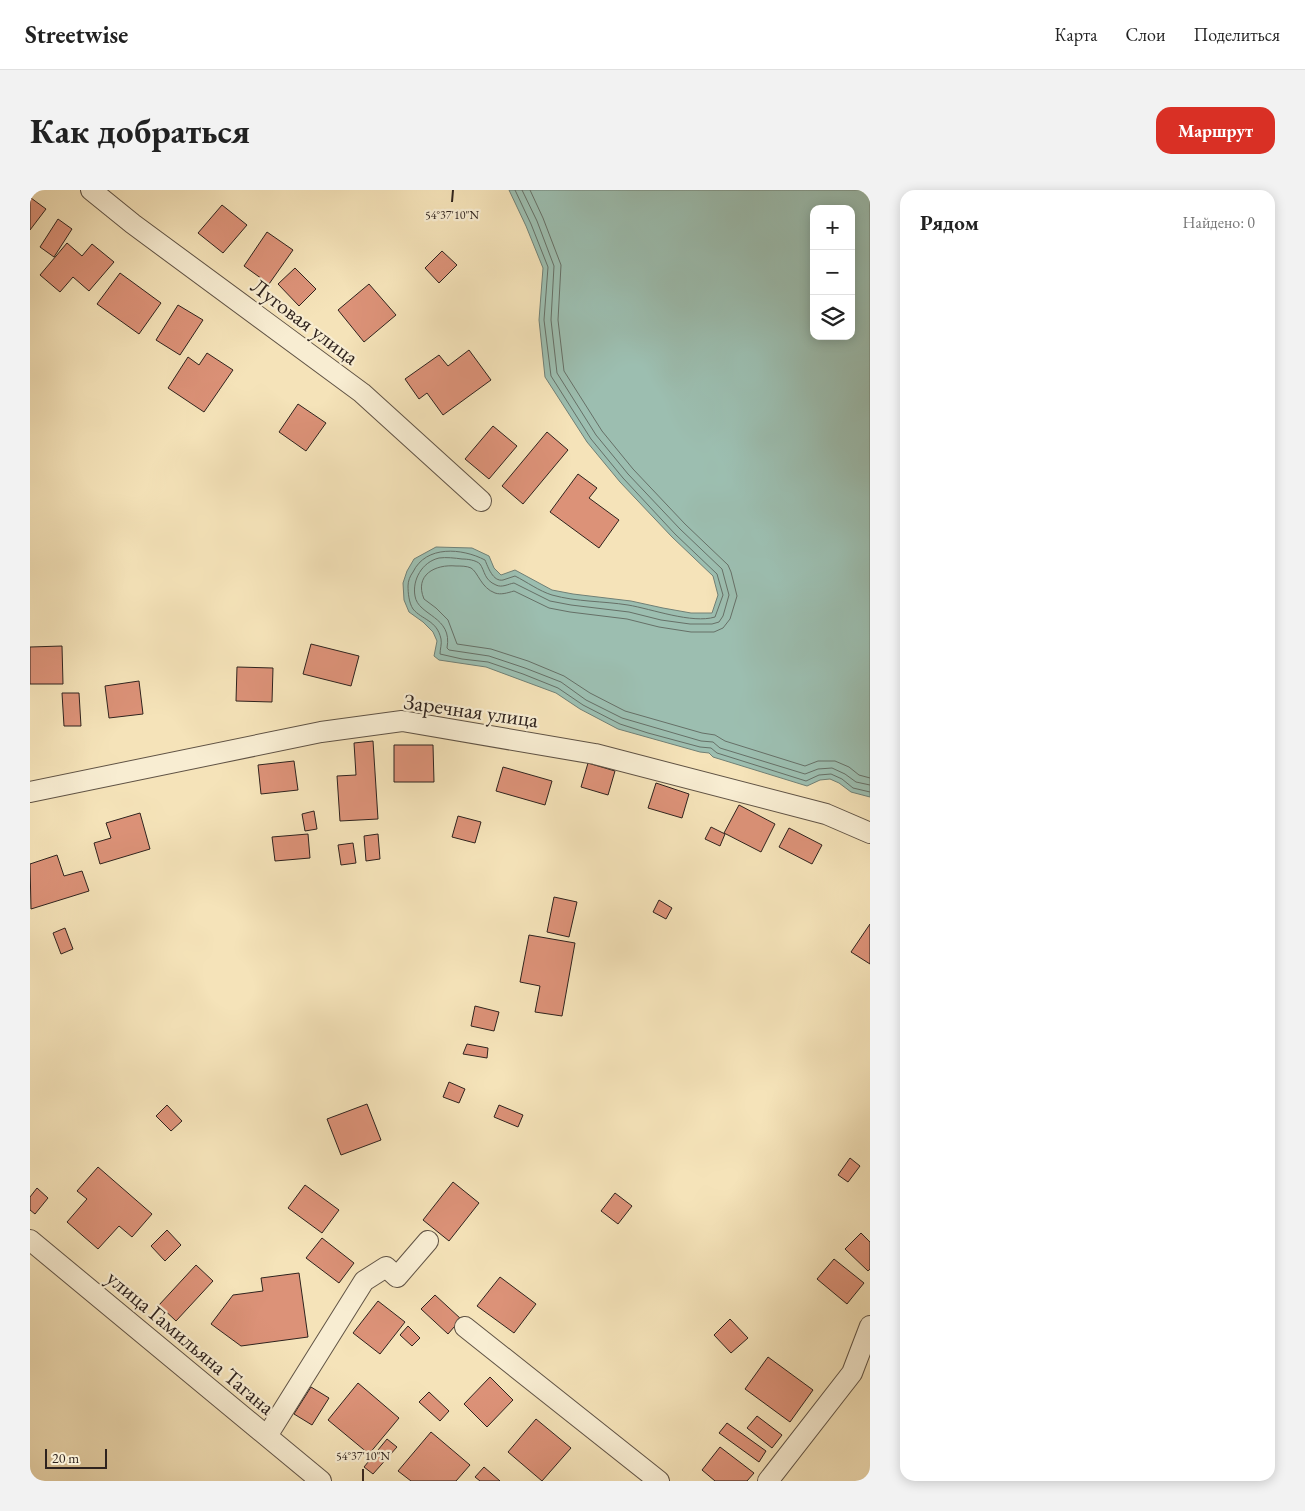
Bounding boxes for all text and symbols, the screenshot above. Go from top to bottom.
text: Streetwise [25,19,128,50]
text: Карта [1055,23,1098,46]
text: Слои [1126,23,1165,46]
text: Поделиться [1193,23,1280,46]
button: Маршрут [1156,107,1275,154]
text: Как добраться [30,108,250,153]
map controls [810,205,855,340]
button: + [810,205,855,250]
text: 54°37'10"N [425,207,479,223]
text: Рядом [920,209,979,236]
text: Найдено: 0 [1183,212,1255,233]
button: − [810,250,855,295]
street label: Луговая улица [245,271,365,372]
button: layers [810,295,855,340]
street label: Заречная улица [402,687,540,734]
street label: улица Гамильяна Тагана [101,1264,281,1421]
scale bar [45,1446,108,1469]
text: 54°37'10"N [336,1448,390,1464]
text: 20 m [52,1449,79,1467]

